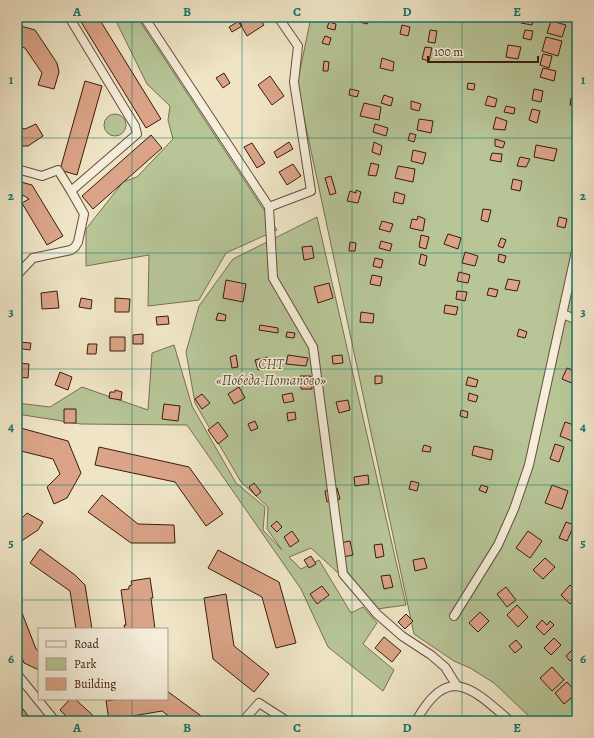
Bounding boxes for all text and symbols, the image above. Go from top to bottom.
text: A [72,3,82,20]
text: B [183,3,191,20]
text: C [293,3,301,20]
text: D [402,3,412,20]
text: E [513,3,521,20]
scale bar [428,38,538,64]
text: 100 m [434,44,463,60]
text: 1 [9,71,14,88]
text: 1 [581,71,586,88]
text: 2 [8,187,15,204]
text: 2 [580,187,587,204]
text: 3 [8,303,14,320]
text: 3 [580,303,586,320]
park label: СНТ «Победа-Потапово» [216,355,326,390]
text: 4 [8,418,14,435]
text: 4 [580,418,586,435]
text: 5 [8,534,14,551]
text: 5 [580,534,586,551]
legend [38,628,168,700]
text: Road [74,636,100,652]
text: 6 [8,650,14,667]
text: 6 [580,650,586,667]
text: Park [74,656,97,672]
text: Building [74,676,116,692]
text: A [72,719,82,736]
text: B [183,719,191,736]
text: C [293,719,301,736]
text: D [402,719,412,736]
text: E [513,719,521,736]

